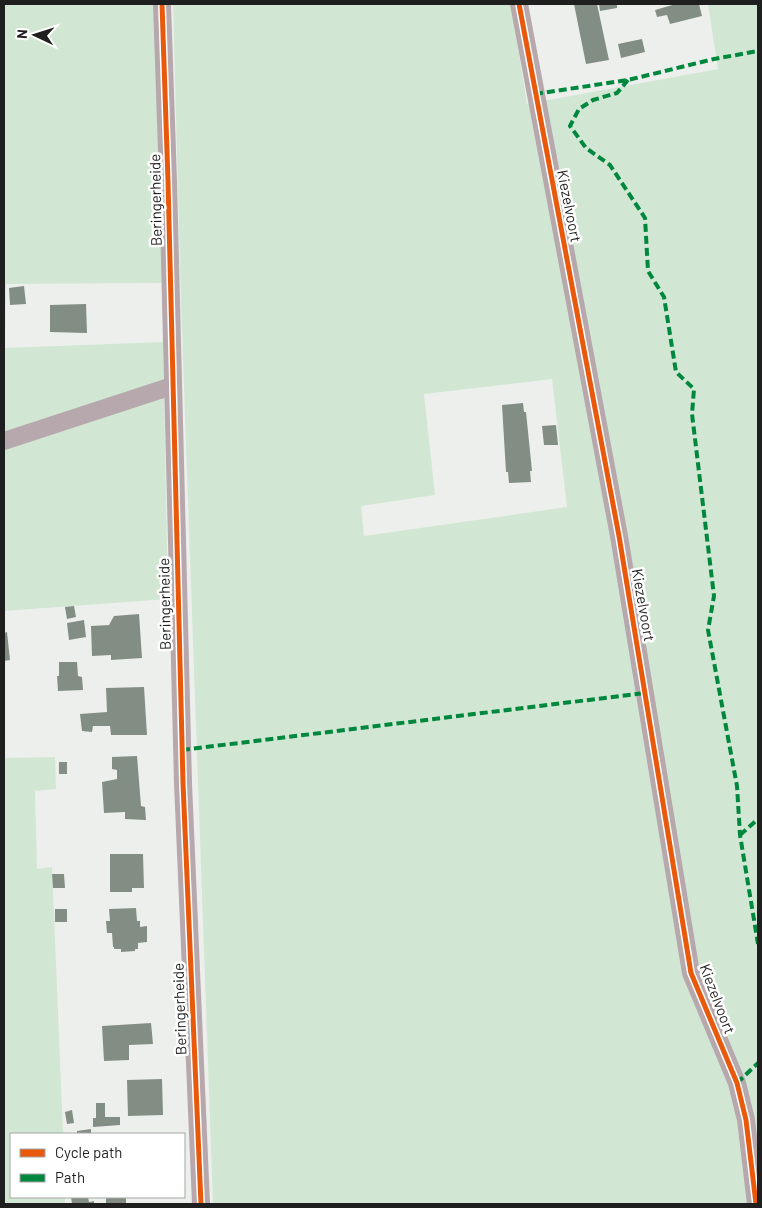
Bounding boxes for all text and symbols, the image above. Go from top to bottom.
north arrow [10,10,60,60]
text: N [13,29,30,39]
street label: Beringerheide [145,154,165,246]
street label: Kiezelvoort [554,168,586,244]
street label: Beringerheide [154,558,174,650]
street label: Kiezelvoort [629,567,659,643]
street label: Kiezelvoort [696,961,740,1036]
street label: Beringerheide [168,963,190,1055]
legend [10,1133,185,1198]
text: Cycle path [55,1143,122,1161]
text: Path [55,1168,85,1186]

